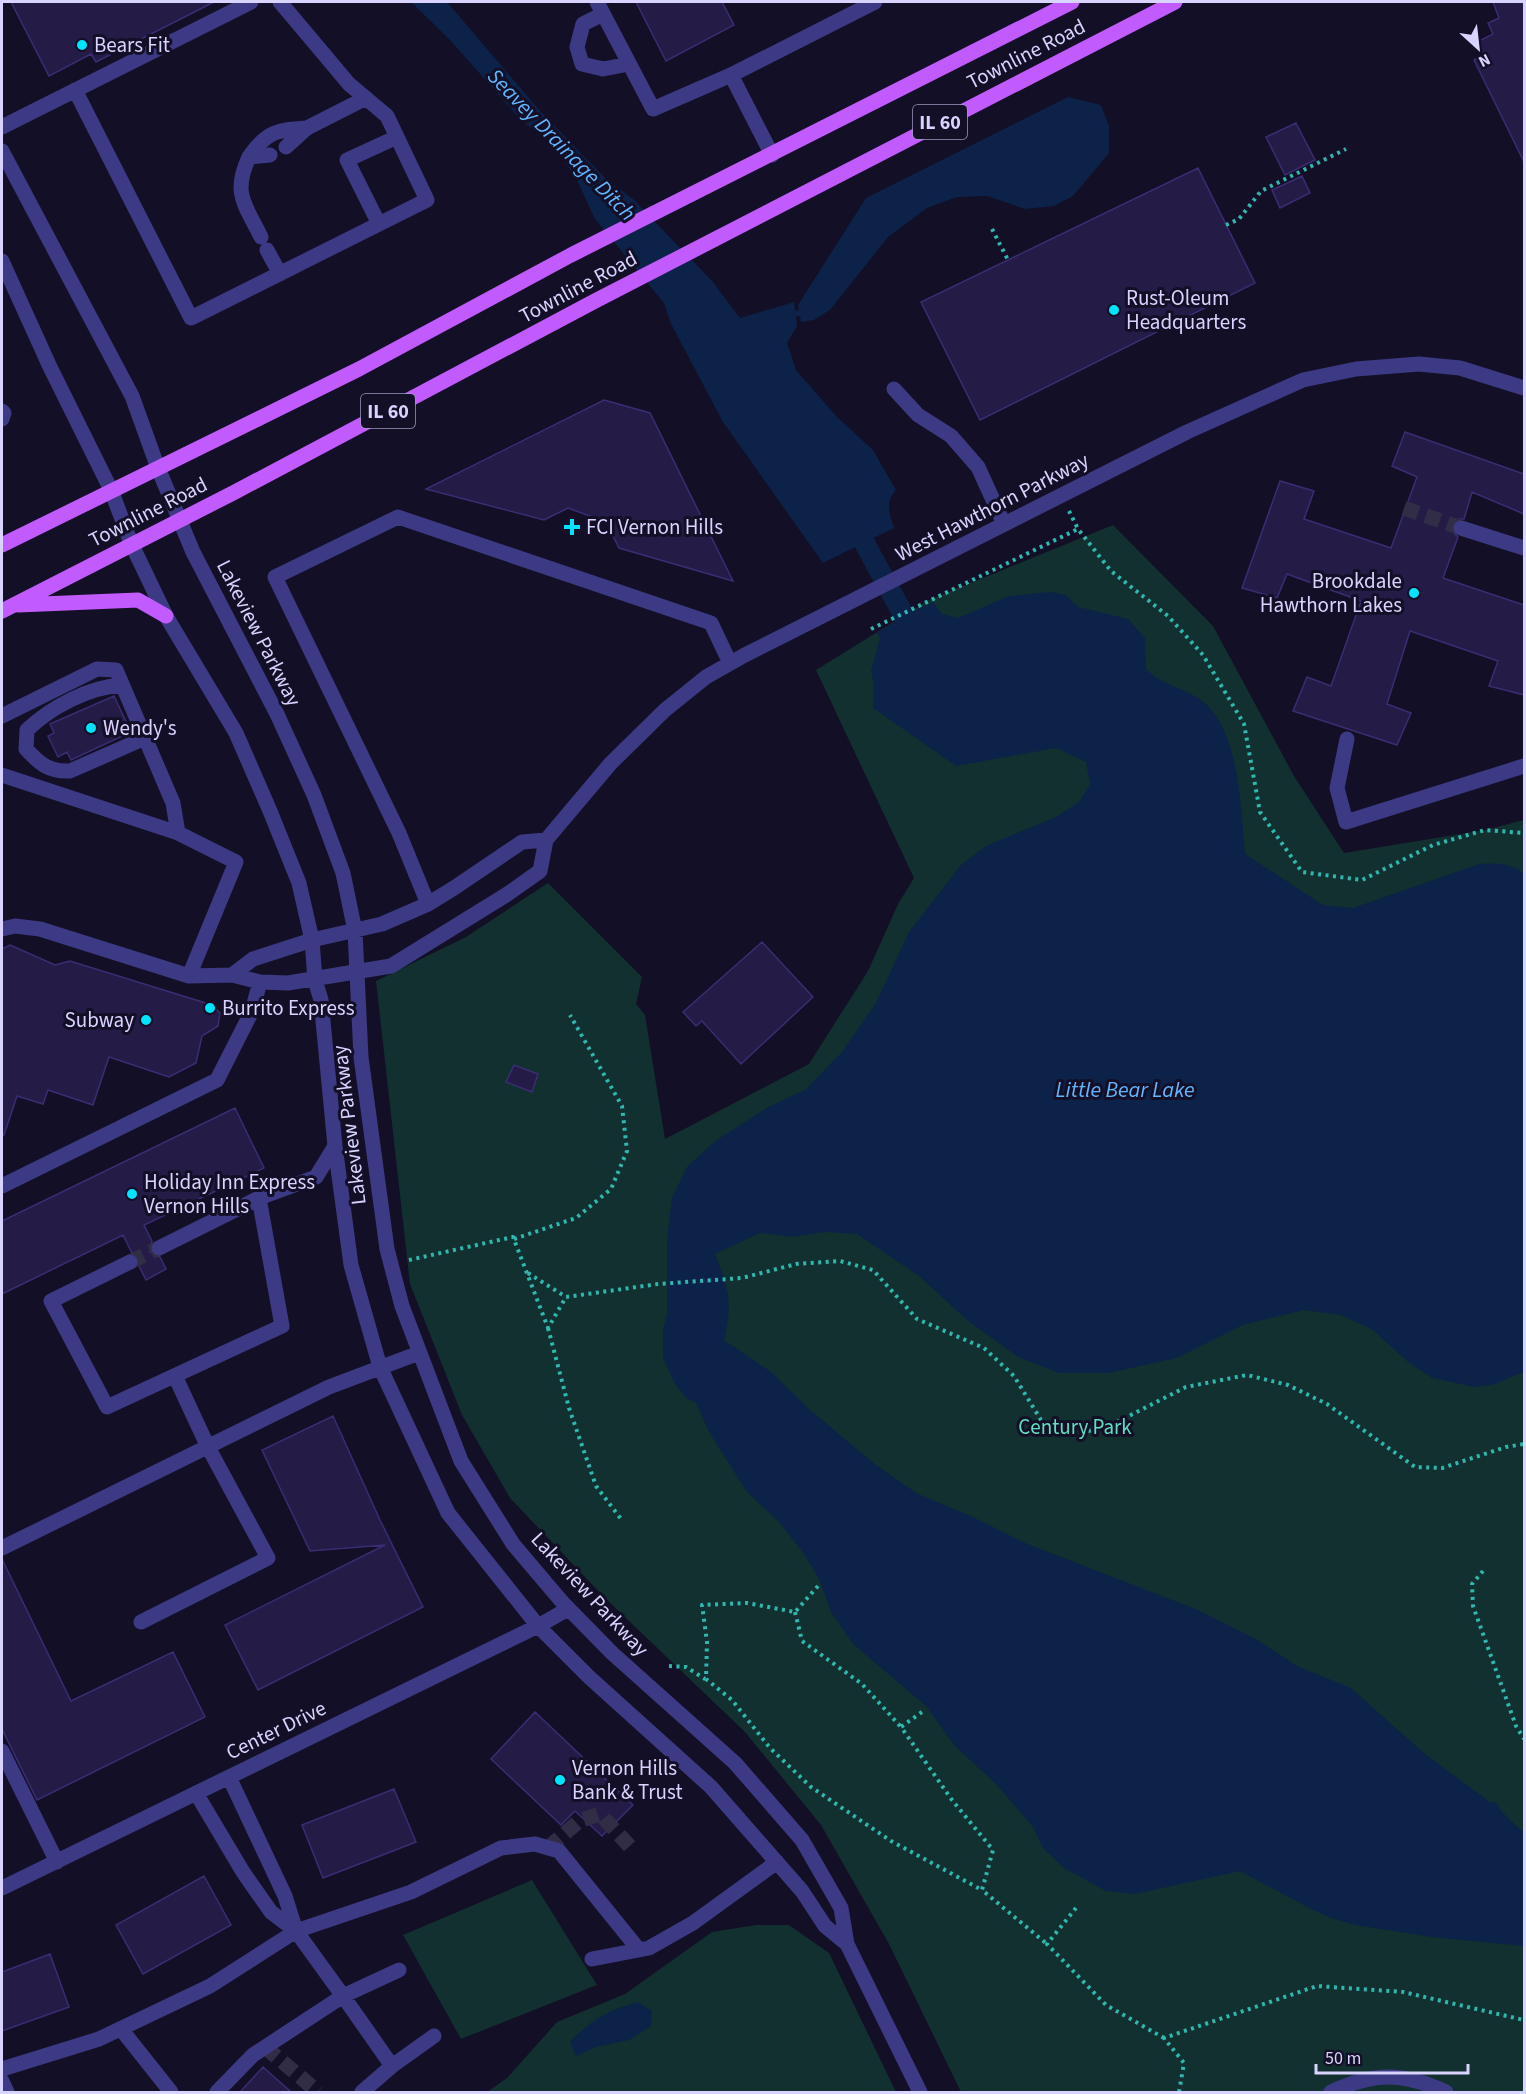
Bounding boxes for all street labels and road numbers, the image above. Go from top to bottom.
street label: Townline Road [962,11,1090,97]
road number: IL 60 [913,105,967,139]
street label: Townline Road [514,243,642,331]
road number: IL 60 [361,394,415,428]
street label: West Hawthorn Parkway [890,445,1094,569]
street label: Townline Road [84,469,212,555]
street label: Lakeview Parkway [209,555,309,712]
street label: Lakeview Parkway [324,1043,374,1207]
street label: Lakeview Parkway [524,1525,656,1663]
street label: Center Drive [221,1693,331,1767]

